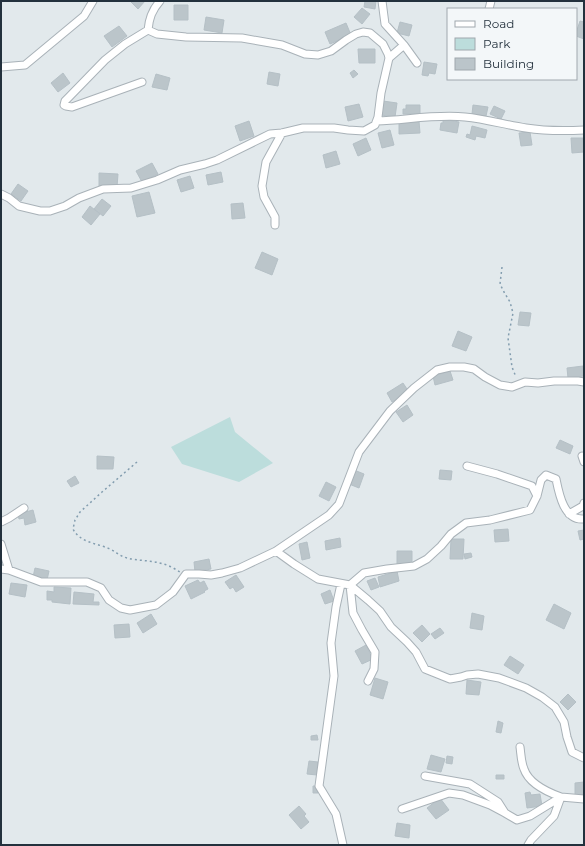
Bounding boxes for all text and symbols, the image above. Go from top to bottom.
legend [447,8,577,80]
text: Road [483,16,514,31]
text: Park [483,36,511,51]
text: Building [483,56,534,71]

